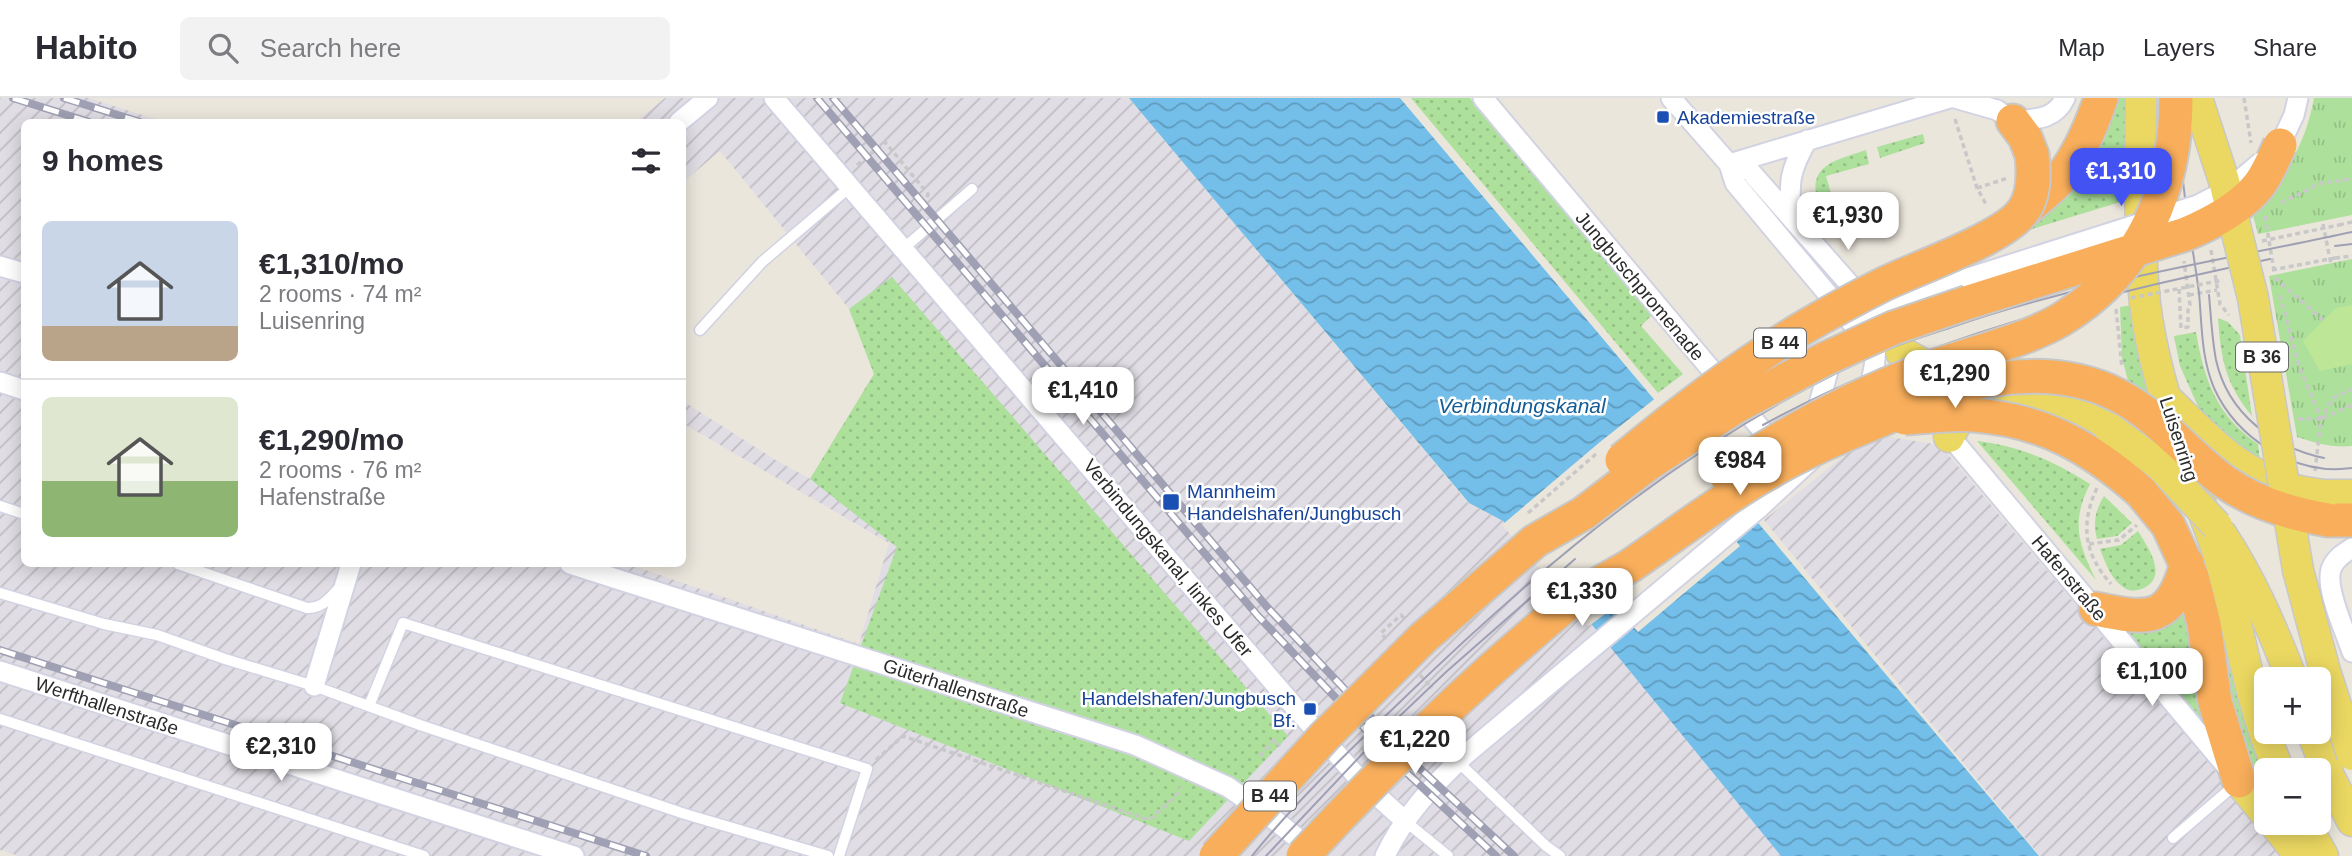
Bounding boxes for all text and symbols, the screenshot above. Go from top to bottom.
search box [180,17,670,80]
text: Habito [35,29,138,66]
icon: search [204,29,242,67]
text: Search here [260,33,401,63]
text: Map [2058,34,2105,61]
text: Layers [2143,34,2215,61]
text: Share [2253,34,2317,61]
place label: Akademiestraße [1677,107,1815,128]
marker: Akademiestraße [1655,109,1671,125]
icon: filters [627,142,665,180]
text: 9 homes [42,144,164,177]
pin: €1,310 [2064,148,2178,208]
text: €1,310 [2086,158,2156,184]
pin: €1,930 [1791,192,1905,252]
text: €1,930 [1813,202,1883,228]
street label: Jungbuschpromenade [1572,207,1708,365]
text: €1,310/mo [259,247,404,280]
icon: home [98,249,182,333]
text: 2 rooms · 74 m² [259,281,421,307]
text: Luisenring [259,308,365,334]
road number: B 44 [1754,328,1806,358]
road number: B 36 [2236,342,2288,372]
pin: €1,290 [1898,350,2012,410]
text: €1,290 [1920,360,1990,386]
pin: €1,410 [1026,368,1140,427]
text: €1,410 [1048,377,1118,403]
water label: Verbindungskanal [1438,394,1607,417]
street label: Luisenring [2155,394,2203,484]
text: €1,290/mo [259,423,404,456]
icon: home [98,425,182,509]
pin: €984 [1699,438,1781,497]
text: €984 [1714,447,1766,473]
street label: Verbindungskanal, linkes Ufer [1079,455,1257,662]
text: 2 rooms · 76 m² [259,457,421,483]
place label: Mannheim Handelshafen/Jungbusch [1187,481,1401,524]
text: Hafenstraße [259,484,386,510]
marker: Mannheim Handelshafen/Jungbusch [1161,492,1181,512]
street label: Hafenstraße [2027,531,2111,625]
pin: €1,330 [1525,568,1639,628]
text: €1,330 [1547,578,1617,604]
pin: €1,100 [2095,648,2209,708]
street label: Güterhallenstraße [880,655,1032,721]
text: €1,100 [2117,658,2187,684]
map controls [2254,667,2331,835]
button: + [2254,667,2331,744]
street label: Werfthallenstraße [33,673,181,739]
place label: Handelshafen/Jungbusch Bf. [1082,688,1296,731]
marker: Handelshafen/Jungbusch Bf. [1302,701,1318,717]
pin: €1,220 [1358,716,1472,776]
pin: €2,310 [224,724,338,783]
text: €1,220 [1380,726,1450,752]
text: €2,310 [246,733,316,759]
button: − [2254,758,2331,835]
road number: B 44 [1244,782,1296,810]

